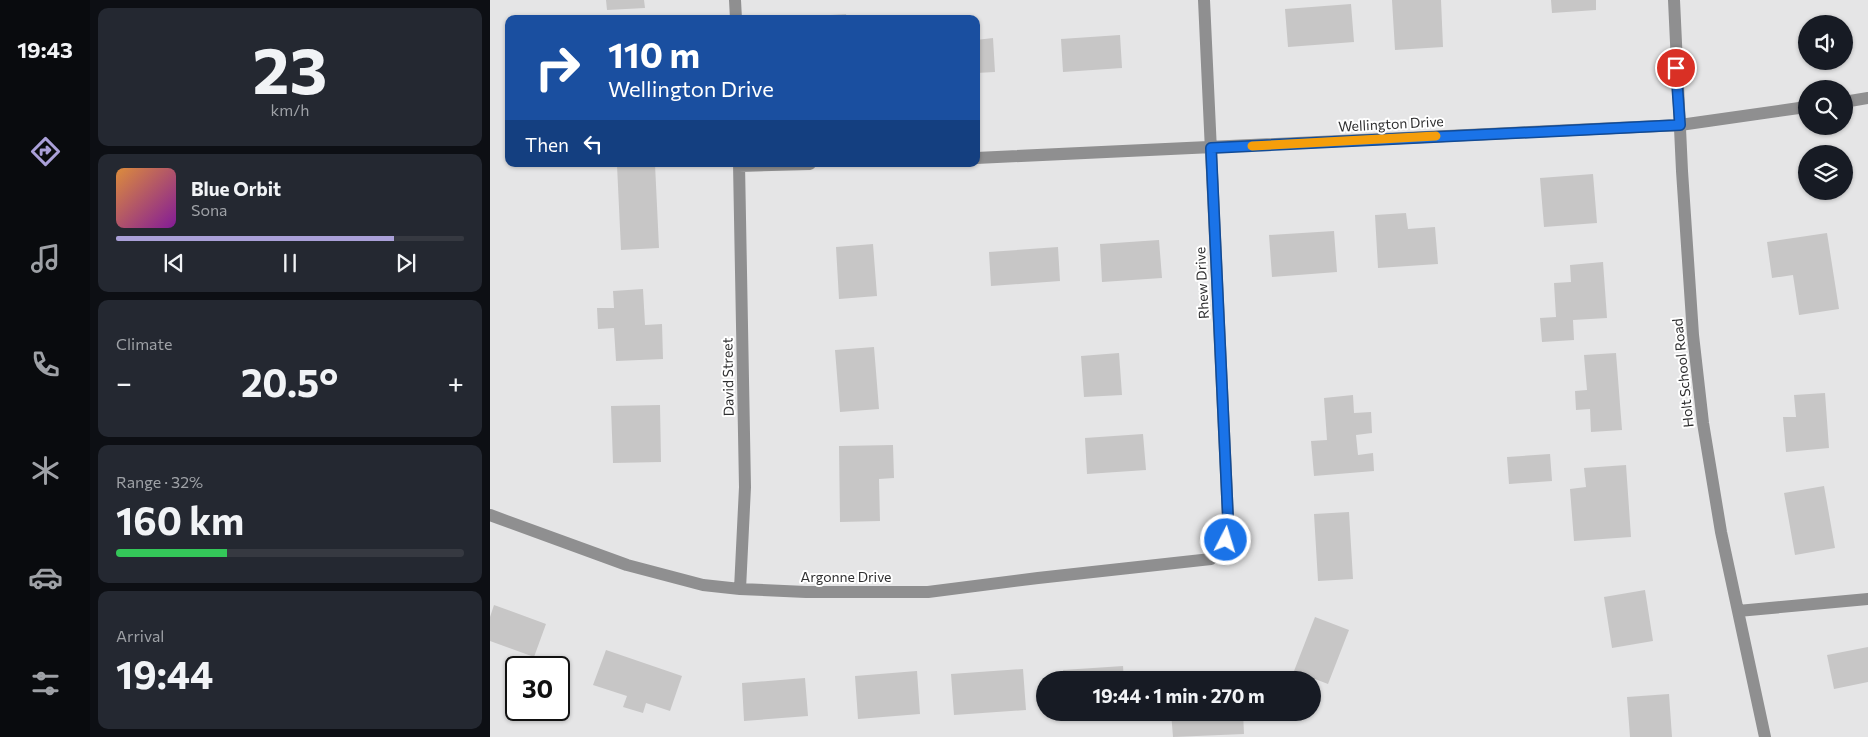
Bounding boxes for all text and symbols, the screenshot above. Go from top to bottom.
map controls [1798,15,1853,200]
button: sound [1798,15,1853,70]
text: 23 [253,28,327,107]
text: 110 m [608,32,700,75]
icon: right [525,35,590,100]
text: 19:43 [17,36,73,63]
pin [1655,47,1697,89]
icon: arrive [1662,54,1690,82]
text: Wellington Drive [608,75,774,102]
button: search [1798,80,1853,135]
text: km/h [271,100,309,119]
street label: Wellington Drive [1338,112,1444,135]
icon: left [579,130,607,158]
text: Then [525,133,569,156]
icon: directions [28,134,63,169]
button: layers [1798,145,1853,200]
text: Blue Orbit [191,177,281,200]
text: Sona [191,200,227,219]
icon: music [28,241,63,276]
street label: Rhew Drive [1191,246,1212,320]
icon: previous [160,249,188,277]
icon: pause [276,249,304,277]
icon: next [392,249,420,277]
street label: Holt School Road [1668,318,1697,428]
text: Climate [116,334,172,353]
street label: David Street [718,337,737,416]
icon: phone [28,347,63,382]
text: 20.5° [241,358,338,405]
text: − [116,365,132,399]
text: + [448,365,464,399]
icon: climate [28,453,63,488]
text: Range · 32% [116,472,203,491]
text: 160 km [116,496,244,543]
position arrow [1199,513,1251,565]
icon: car [28,560,63,595]
street label: Argonne Drive [801,568,892,585]
text: Arrival [116,626,164,645]
text: 19:44 [116,650,213,697]
speed limit sign: 30 [505,656,570,721]
icon: filters [28,666,63,701]
text: 19:44 · 1 min · 270 m [1092,684,1265,707]

